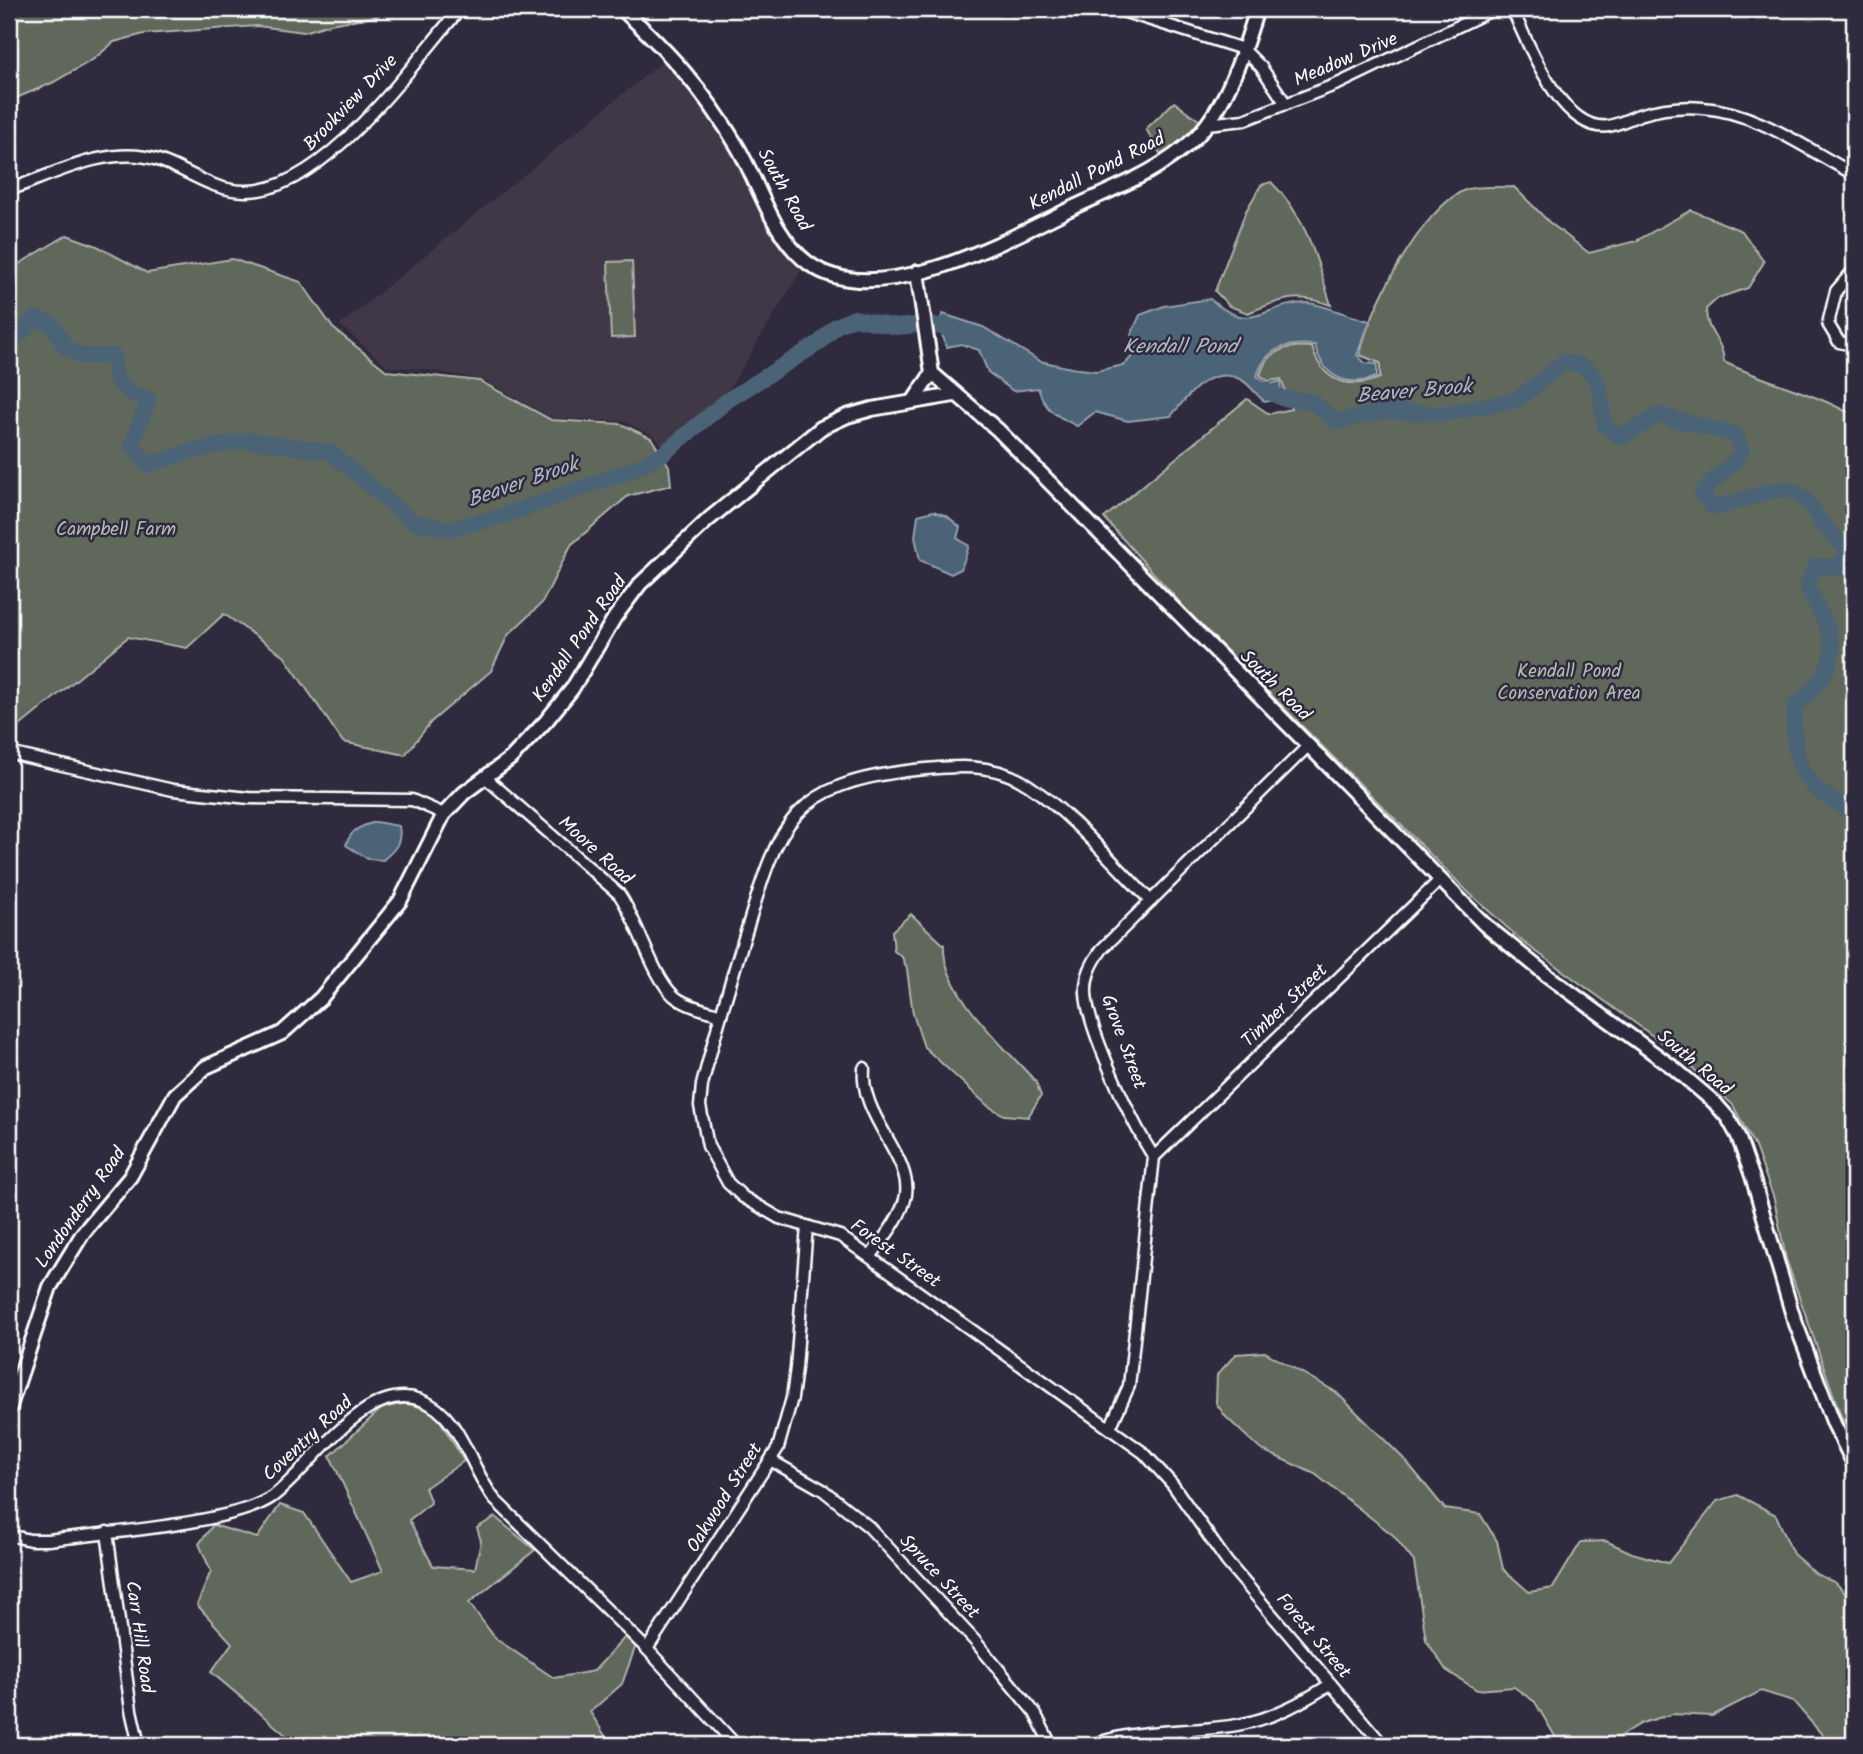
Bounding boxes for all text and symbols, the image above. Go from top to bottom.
street label: Meadow Drive [1289,24,1403,95]
street label: Brookview Drive [297,47,406,159]
street label: Kendall Pond Road [1024,124,1171,219]
street label: South Road [749,143,819,238]
water label: Kendall Pond [1123,331,1242,364]
water label: Beaver Brook [1355,370,1476,413]
water label: Beaver Brook [463,448,586,517]
park label: Campbell Farm [56,515,176,545]
street label: Kendall Pond Road [525,569,635,709]
street label: South Road [1232,643,1318,729]
park label: Kendall Pond Conservation Area [1497,657,1641,709]
street label: Moore Road [550,809,640,894]
street label: Timber Street [1235,956,1336,1055]
street label: Grove Street [1092,990,1154,1094]
street label: South Road [1649,1022,1739,1104]
street label: Londonderry Road [28,1141,134,1275]
street label: Forest Street [844,1212,947,1297]
street label: Coventry Road [256,1388,361,1489]
street label: Oakwood Street [679,1437,771,1559]
street label: Spruce Street [891,1527,987,1627]
street label: Carr Hill Road [116,1579,162,1695]
street label: Forest Street [1268,1586,1359,1686]

